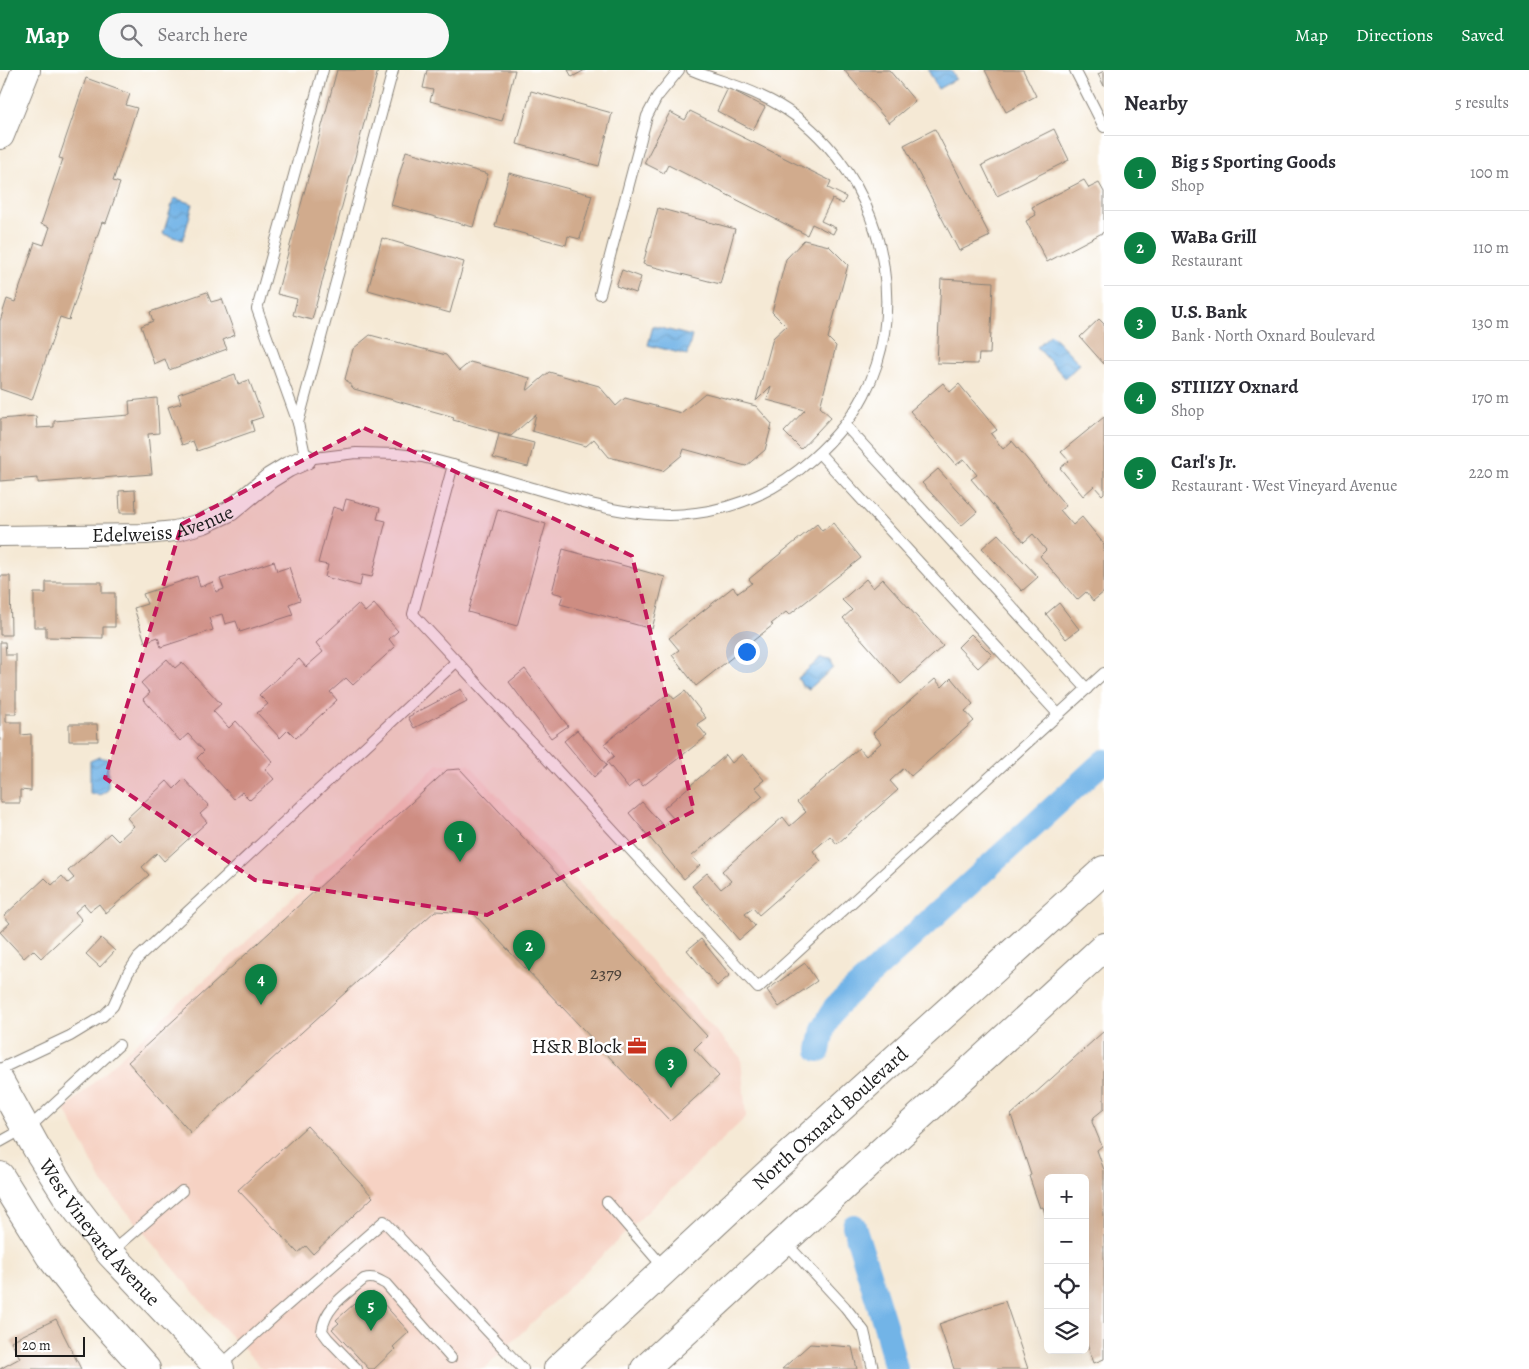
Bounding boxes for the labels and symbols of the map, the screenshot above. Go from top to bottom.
street label: Edelweiss Avenue [92,498,238,548]
your location [734,639,760,665]
pin: 1 [444,821,476,862]
pin: 2 [513,930,545,971]
house number: 2379 [590,961,622,985]
pin: 4 [245,964,277,1005]
place label: H&R Block [532,1033,622,1060]
office icon: H&R Block [626,1035,648,1057]
street label: North Oxnard Boulevard [746,1040,914,1196]
pin: 3 [655,1047,687,1088]
street label: West Vineyard Avenue [33,1153,167,1312]
pin: 5 [355,1290,387,1331]
scale bar [15,1334,85,1357]

